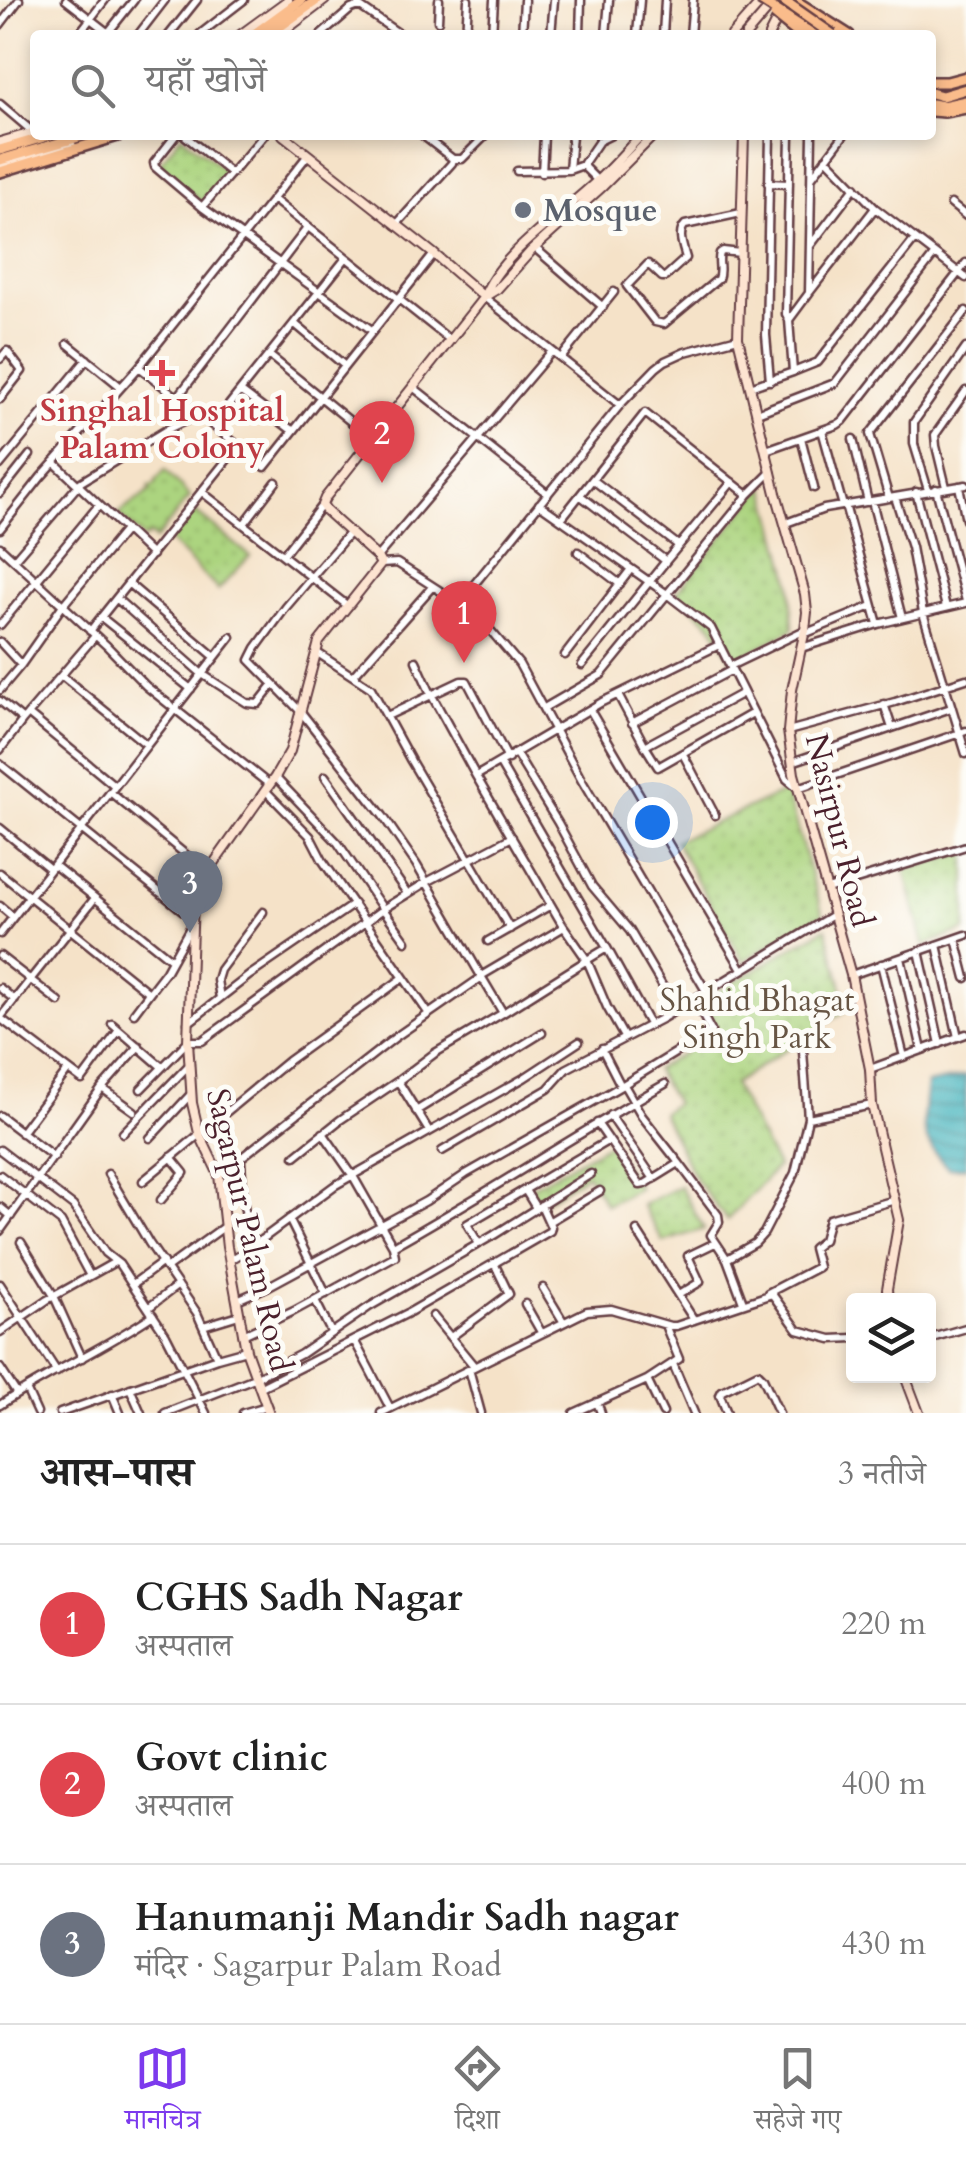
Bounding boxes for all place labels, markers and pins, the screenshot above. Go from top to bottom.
place label: Mosque [543,189,658,233]
marker: Mosque [512,199,534,221]
marker: Singhal Hospital Palam Colony [149,360,175,386]
place label: Singhal Hospital Palam Colony [40,389,284,470]
pin: 2 [350,400,414,483]
pin: 1 [432,580,496,663]
pin: 3 [158,850,222,933]

